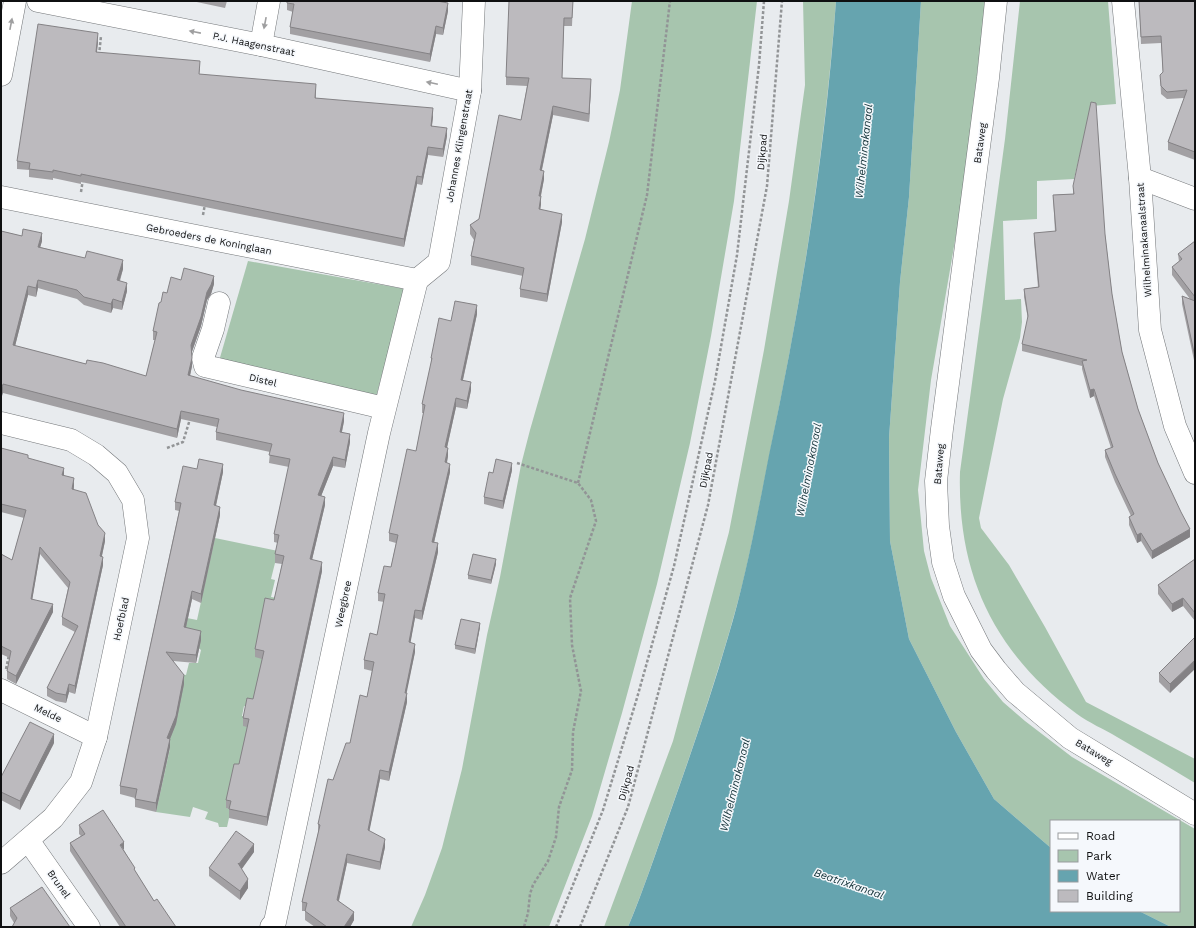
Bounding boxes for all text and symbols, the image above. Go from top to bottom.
one-way arrow [262,17,268,29]
one-way arrow [8,18,14,30]
one-way arrow [189,29,201,35]
street label: P.J. Haagenstraat [212,30,297,58]
one-way arrow [425,79,438,85]
street label: Johannes Klingenstraat [444,88,475,203]
water label: Wilhelminakanaal [853,102,876,199]
street label: Bataweg [972,121,988,164]
street label: Dijkpad [755,133,769,171]
street label: Wilhelminakanaalstraat [1134,182,1153,298]
street label: Gebroeders de Koninglaan [145,221,273,257]
street label: Distel [248,371,278,389]
water label: Wilhelminakanaal [794,421,825,518]
street label: Bataweg [932,442,946,485]
street label: Dijkpad [697,451,715,489]
street label: Weegbree [333,579,353,629]
street label: Hoefblad [111,596,131,642]
street label: Melde [32,702,64,724]
water label: Wilhelminakanaal [717,737,753,833]
street label: Bataweg [1074,737,1115,768]
street label: Dijkpad [616,764,636,802]
legend [1050,820,1180,912]
text: Road [1086,829,1115,843]
text: Park [1086,849,1112,863]
water label: Beatrixkanaal [812,866,886,902]
street label: Brunel [45,868,73,900]
text: Water [1086,869,1121,883]
text: Building [1086,889,1133,903]

